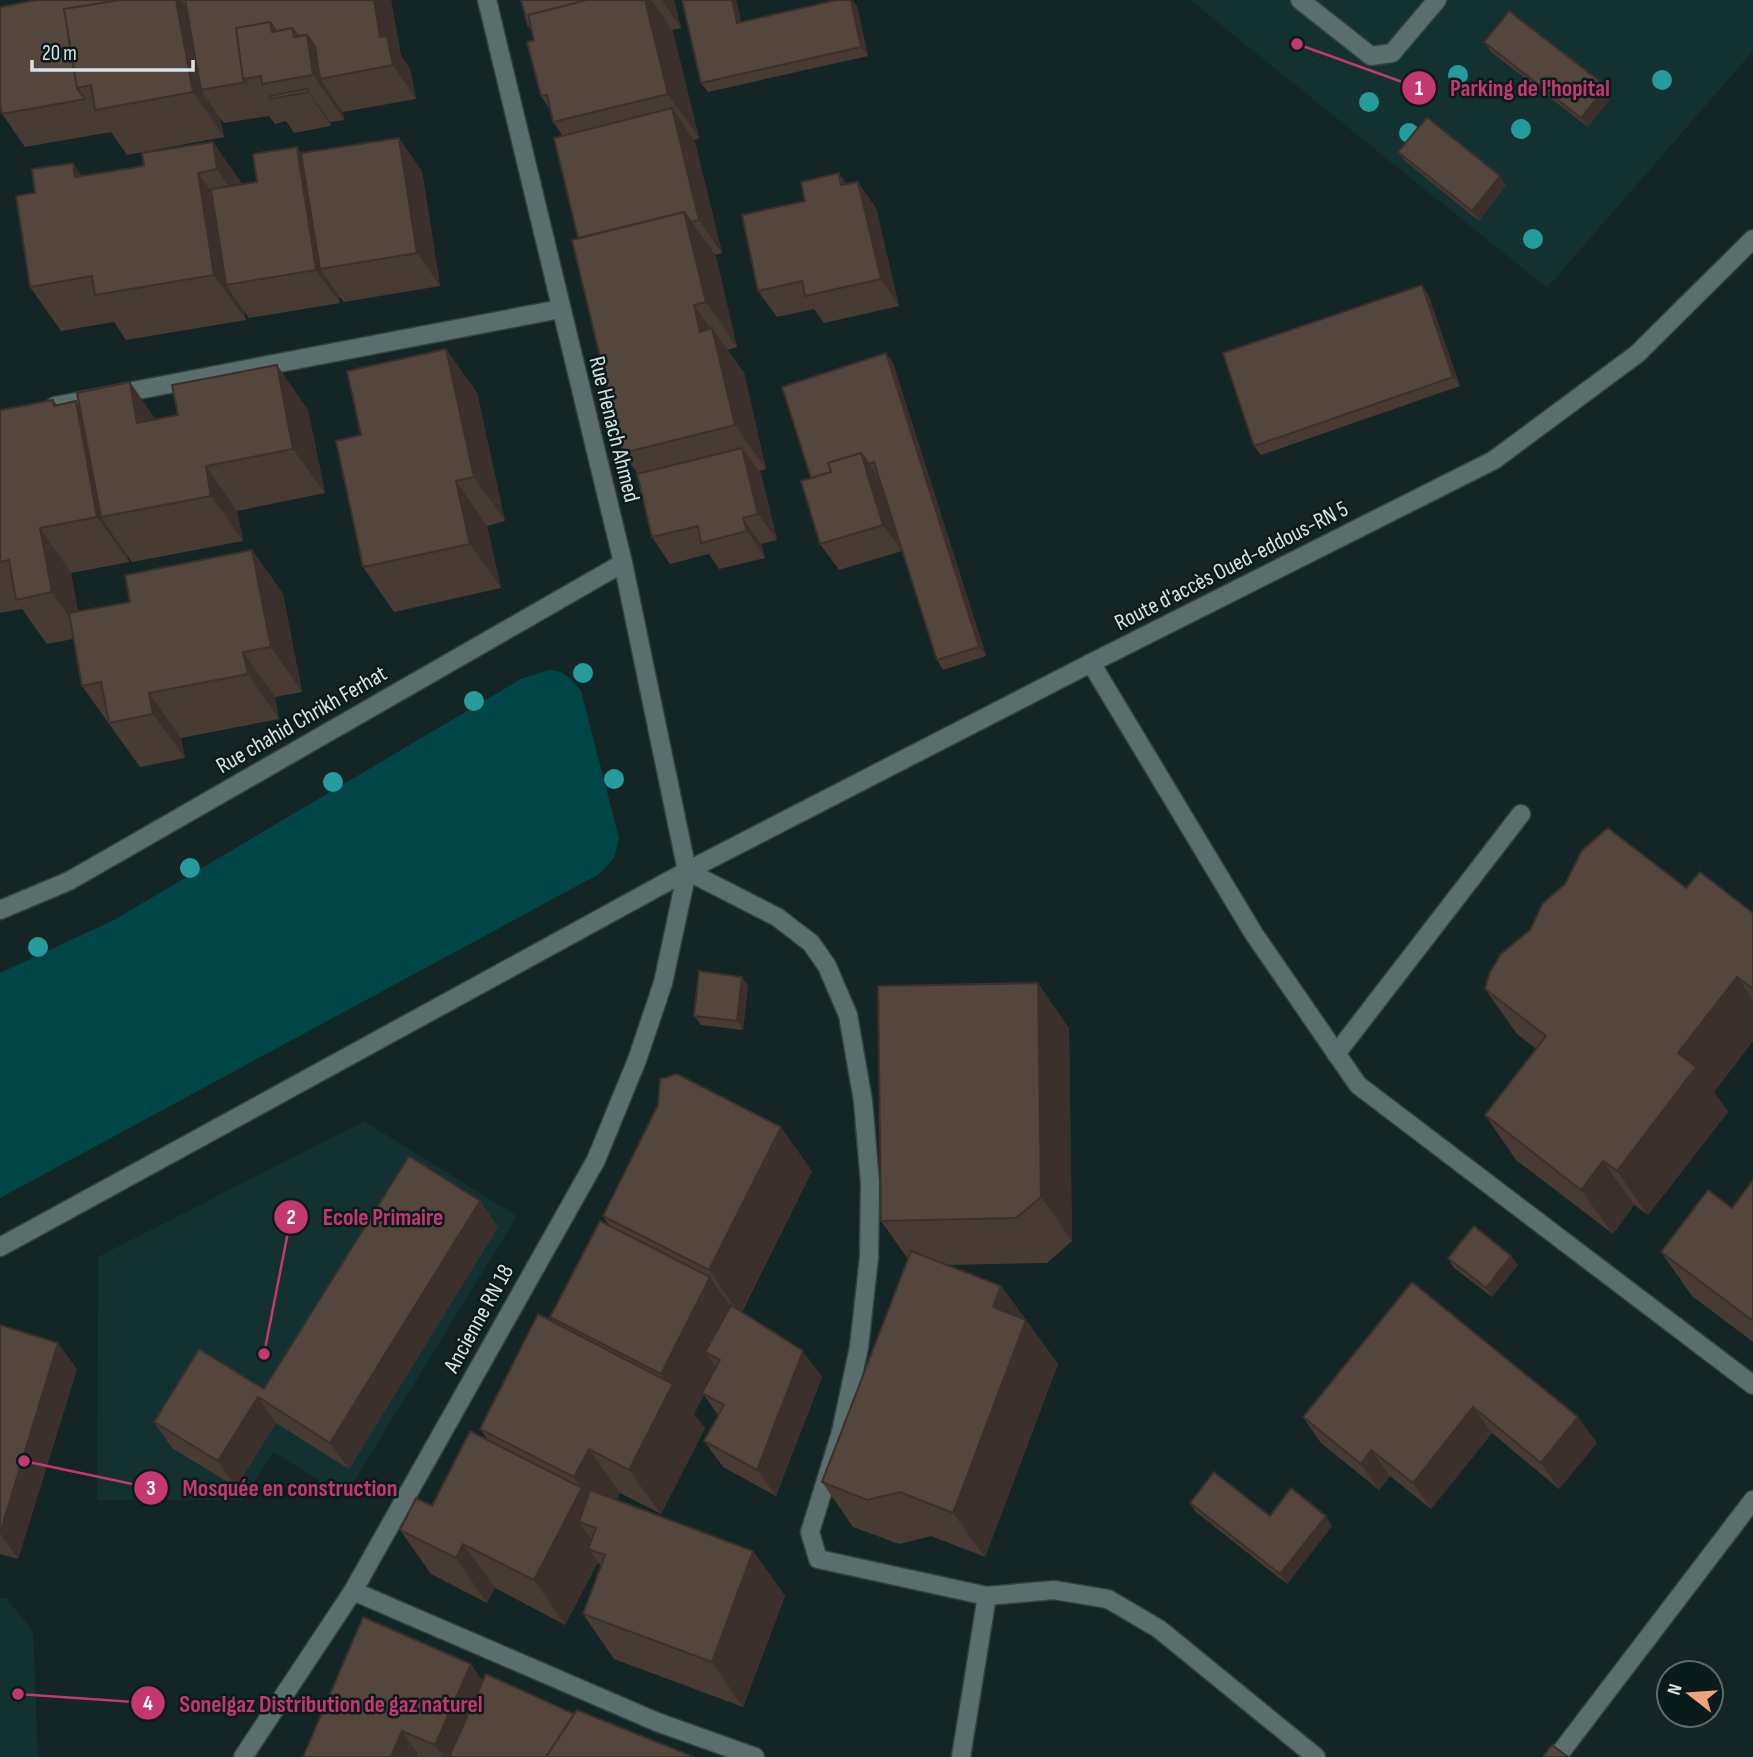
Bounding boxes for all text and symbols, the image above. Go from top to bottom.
scale bar [32,28,192,72]
text: 20 m [42,41,77,66]
callout: Parking de l'hopital [1401,65,1624,110]
text: Parking de l'hopital [1450,74,1610,103]
text: 1 [1415,76,1423,101]
street label: Rue Henach Ahmed [582,354,646,505]
street label: Route d'accès Oued-eddous-RN 5 [1110,495,1353,637]
street label: Rue chahid Chrikh Ferhat [211,660,392,780]
callout: Ecole Primaire [273,1194,457,1239]
text: Ecole Primaire [323,1203,443,1232]
text: 2 [286,1205,296,1230]
street label: Ancienne RN 18 [437,1259,520,1378]
callout: Mosquée en construction [133,1465,411,1510]
text: Mosquée en construction [183,1474,397,1503]
text: 3 [146,1476,156,1501]
north arrow [1655,1659,1725,1729]
callout: Sonelgaz Distribution de gaz naturel [130,1681,497,1726]
text: N [1663,1681,1688,1698]
text: Sonelgaz Distribution de gaz naturel [179,1690,483,1719]
text: 4 [143,1691,153,1716]

